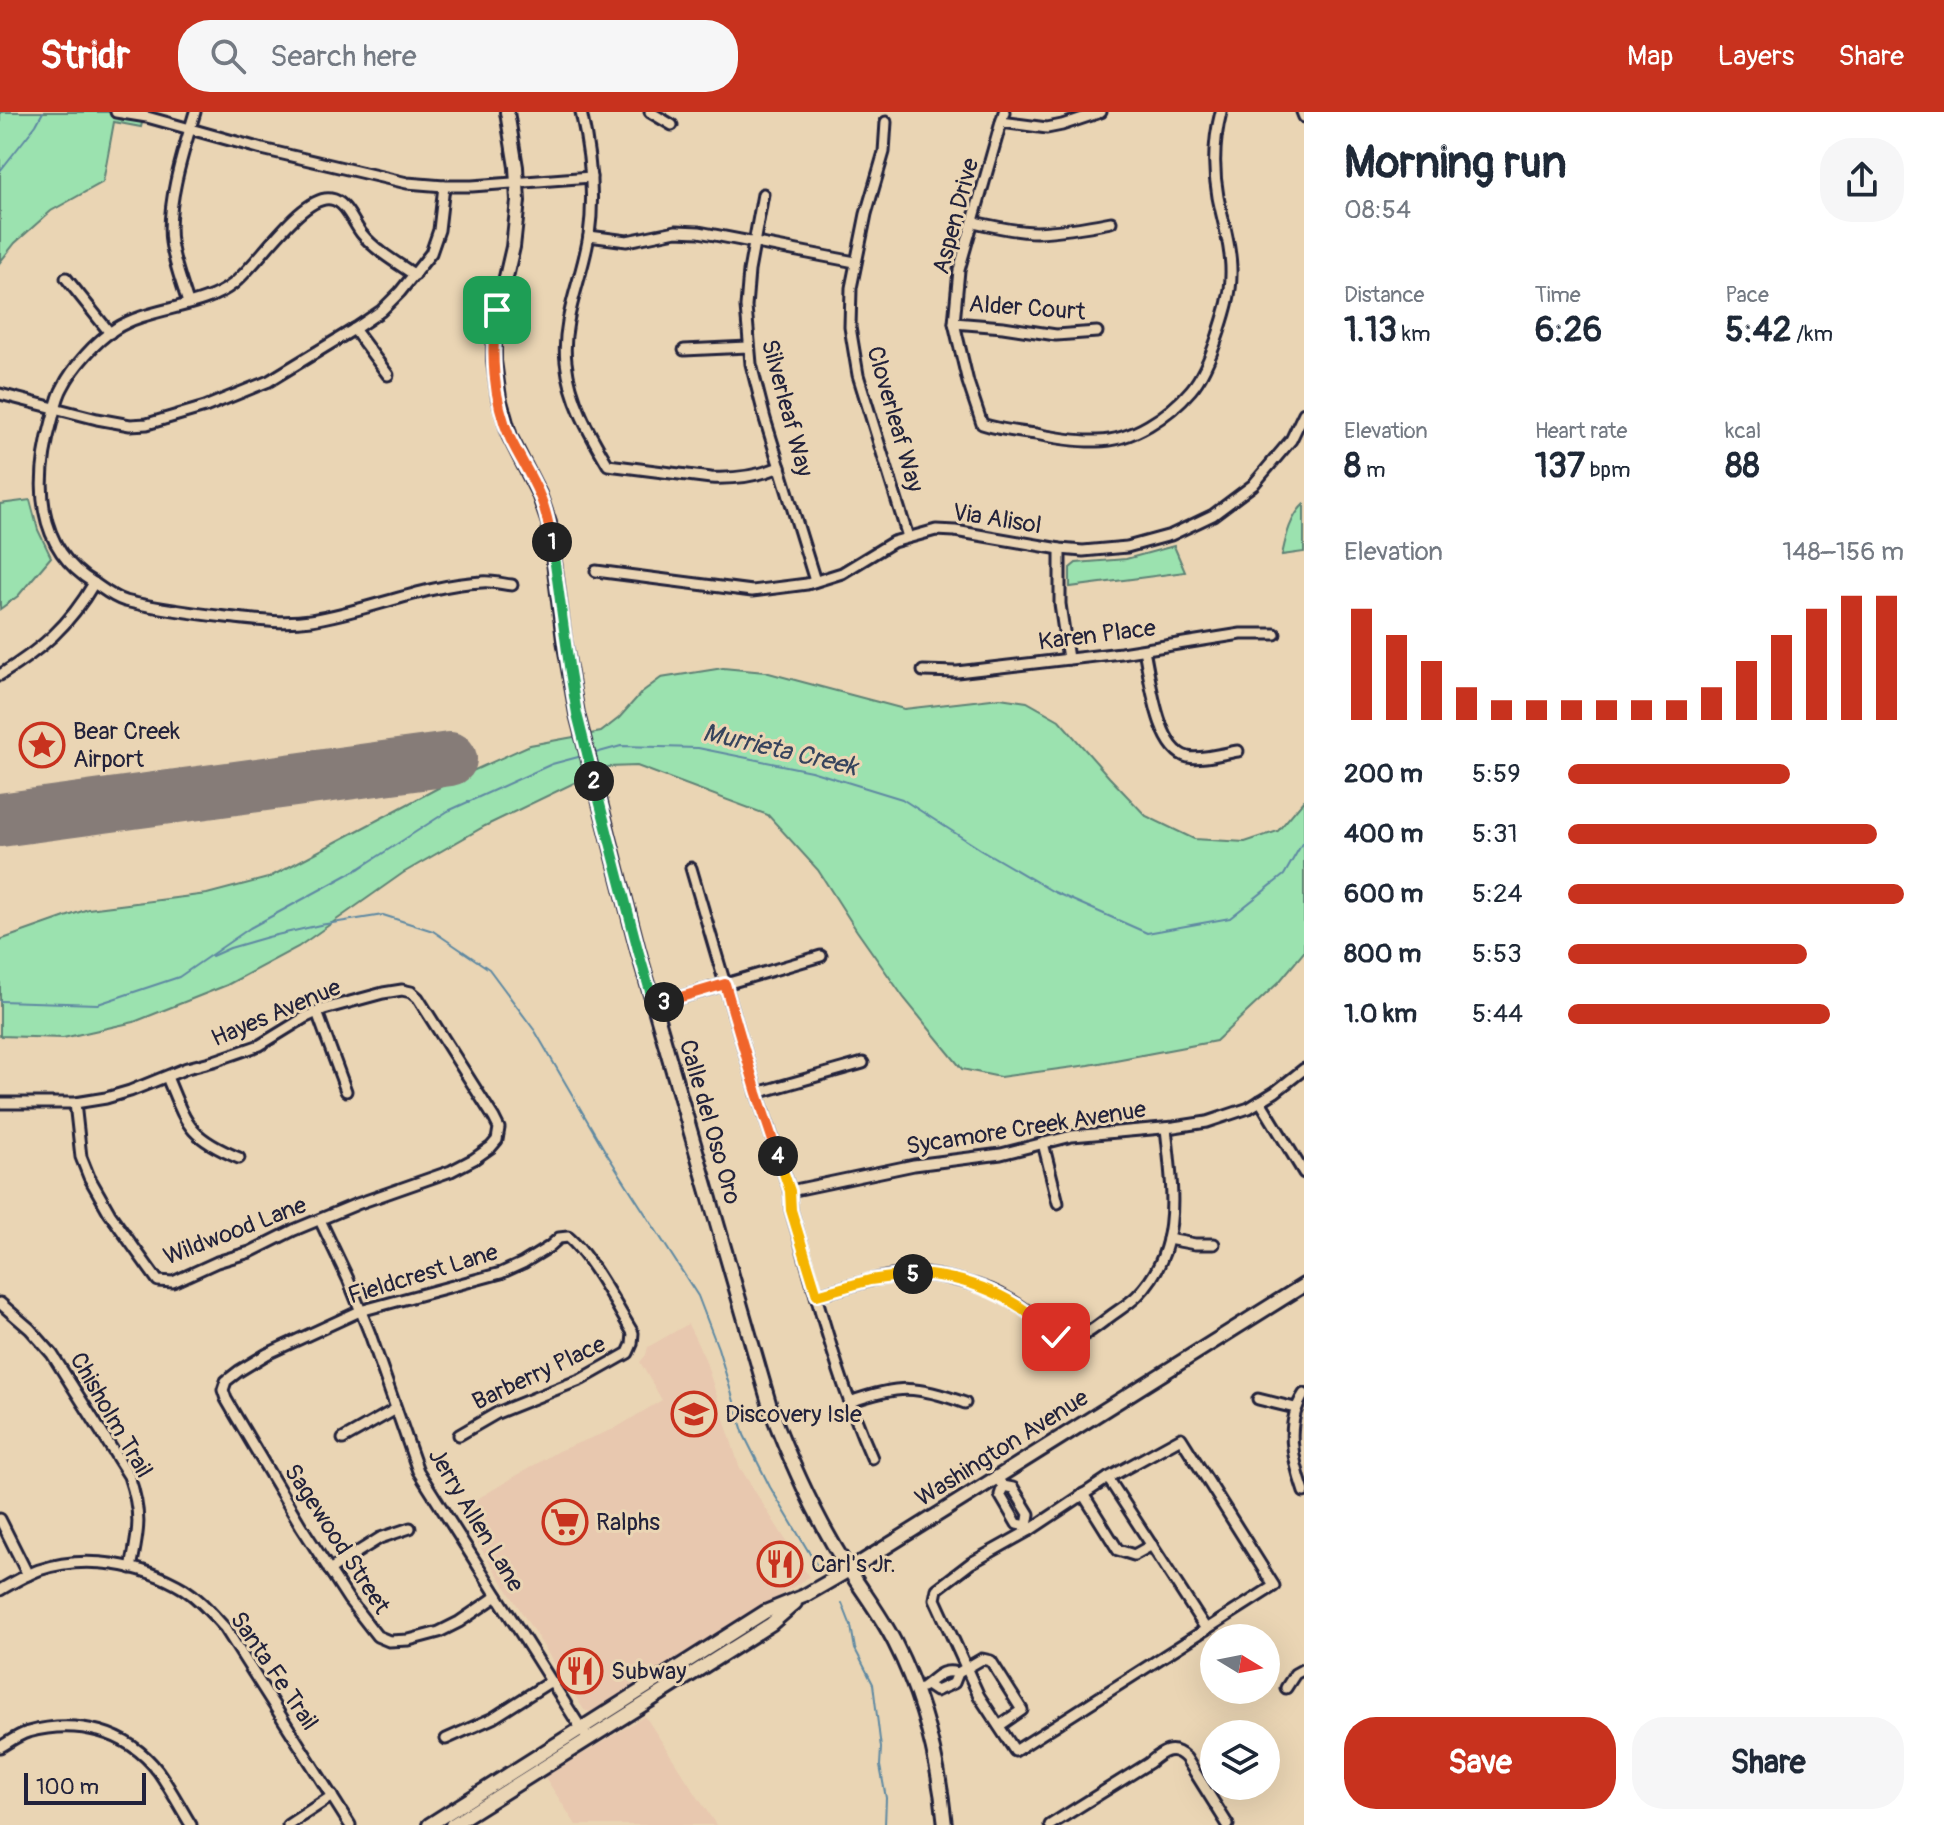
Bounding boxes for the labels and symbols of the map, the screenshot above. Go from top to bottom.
street label: Aspen Drive [927,155,985,277]
pin [463,276,531,344]
street label: Alder Court [968,289,1087,327]
street label: Silverleaf Way [755,336,819,480]
street label: Cloverleaf Way [860,343,930,495]
street label: Via Alisol [950,498,1044,540]
pin: 1 [532,522,572,562]
street label: Karen Place [1037,613,1157,657]
place label: Bear Creek Airport [73,717,180,774]
water label: Murrieta Creek [700,717,862,784]
place icon: Bear Creek Airport [18,721,66,769]
pin: 2 [574,761,614,801]
street label: Hayes Avenue [207,973,345,1053]
pin: 3 [644,982,684,1022]
street label: Calle del Oso Oro [673,1037,747,1208]
street label: Sycamore Creek Avenue [904,1095,1148,1161]
pin: 4 [758,1136,798,1176]
street label: Wildwood Lane [160,1190,311,1272]
street label: Fieldcrest Lane [345,1237,502,1311]
pin: 5 [893,1254,933,1294]
pin [1022,1303,1090,1371]
street label: Barberry Place [468,1329,610,1417]
street label: Chisholm Trail [63,1347,159,1483]
street label: Washington Avenue [910,1383,1094,1513]
school or university icon: Discovery Isle [670,1390,718,1438]
place label: Discovery Isle [725,1400,862,1429]
street label: Jerry Allen Lane [422,1443,530,1597]
street label: Sagewood Street [278,1459,396,1620]
supermarket icon: Ralphs [541,1498,589,1546]
place label: Ralphs [596,1508,660,1537]
restaurant icon: Carl's Jr. [756,1540,804,1588]
place label: Carl's Jr. [811,1550,896,1579]
street label: Santa Fe Trail [224,1606,324,1736]
north arrow [1200,1624,1280,1704]
restaurant icon: Subway [556,1647,604,1695]
place label: Subway [611,1657,686,1686]
scale bar [24,1769,146,1805]

